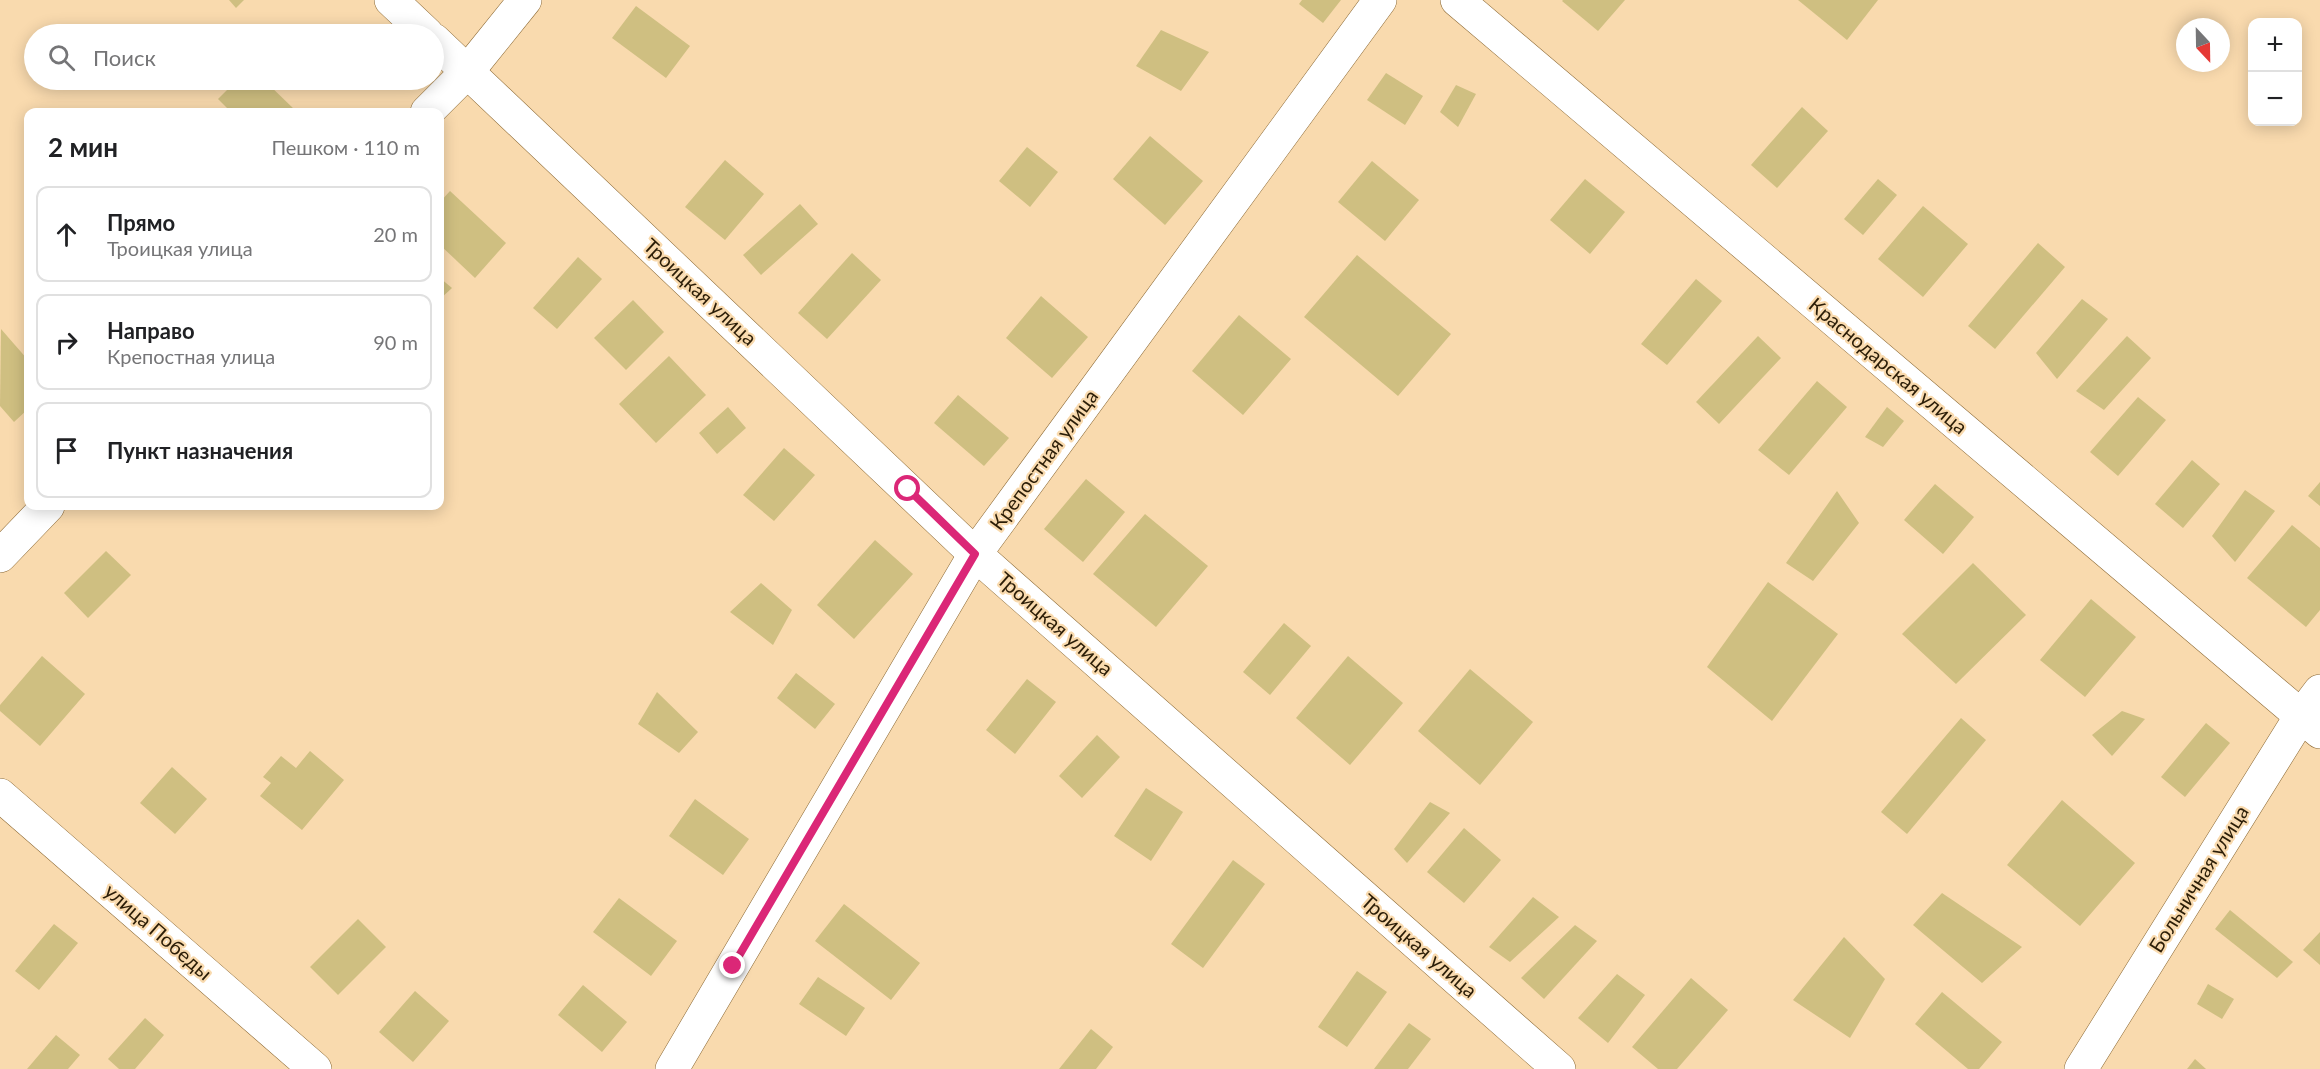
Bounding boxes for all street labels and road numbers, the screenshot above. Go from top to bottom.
street label: Троицкая улица [639,233,762,350]
street label: Краснодарская улица [1805,292,1973,438]
street label: Крепостная улица [984,384,1102,534]
street label: Троицкая улица [993,566,1118,680]
street label: Больничная улица [2143,801,2253,956]
street label: улица Победы [100,878,217,984]
street label: Троицкая улица [1357,888,1482,1002]

